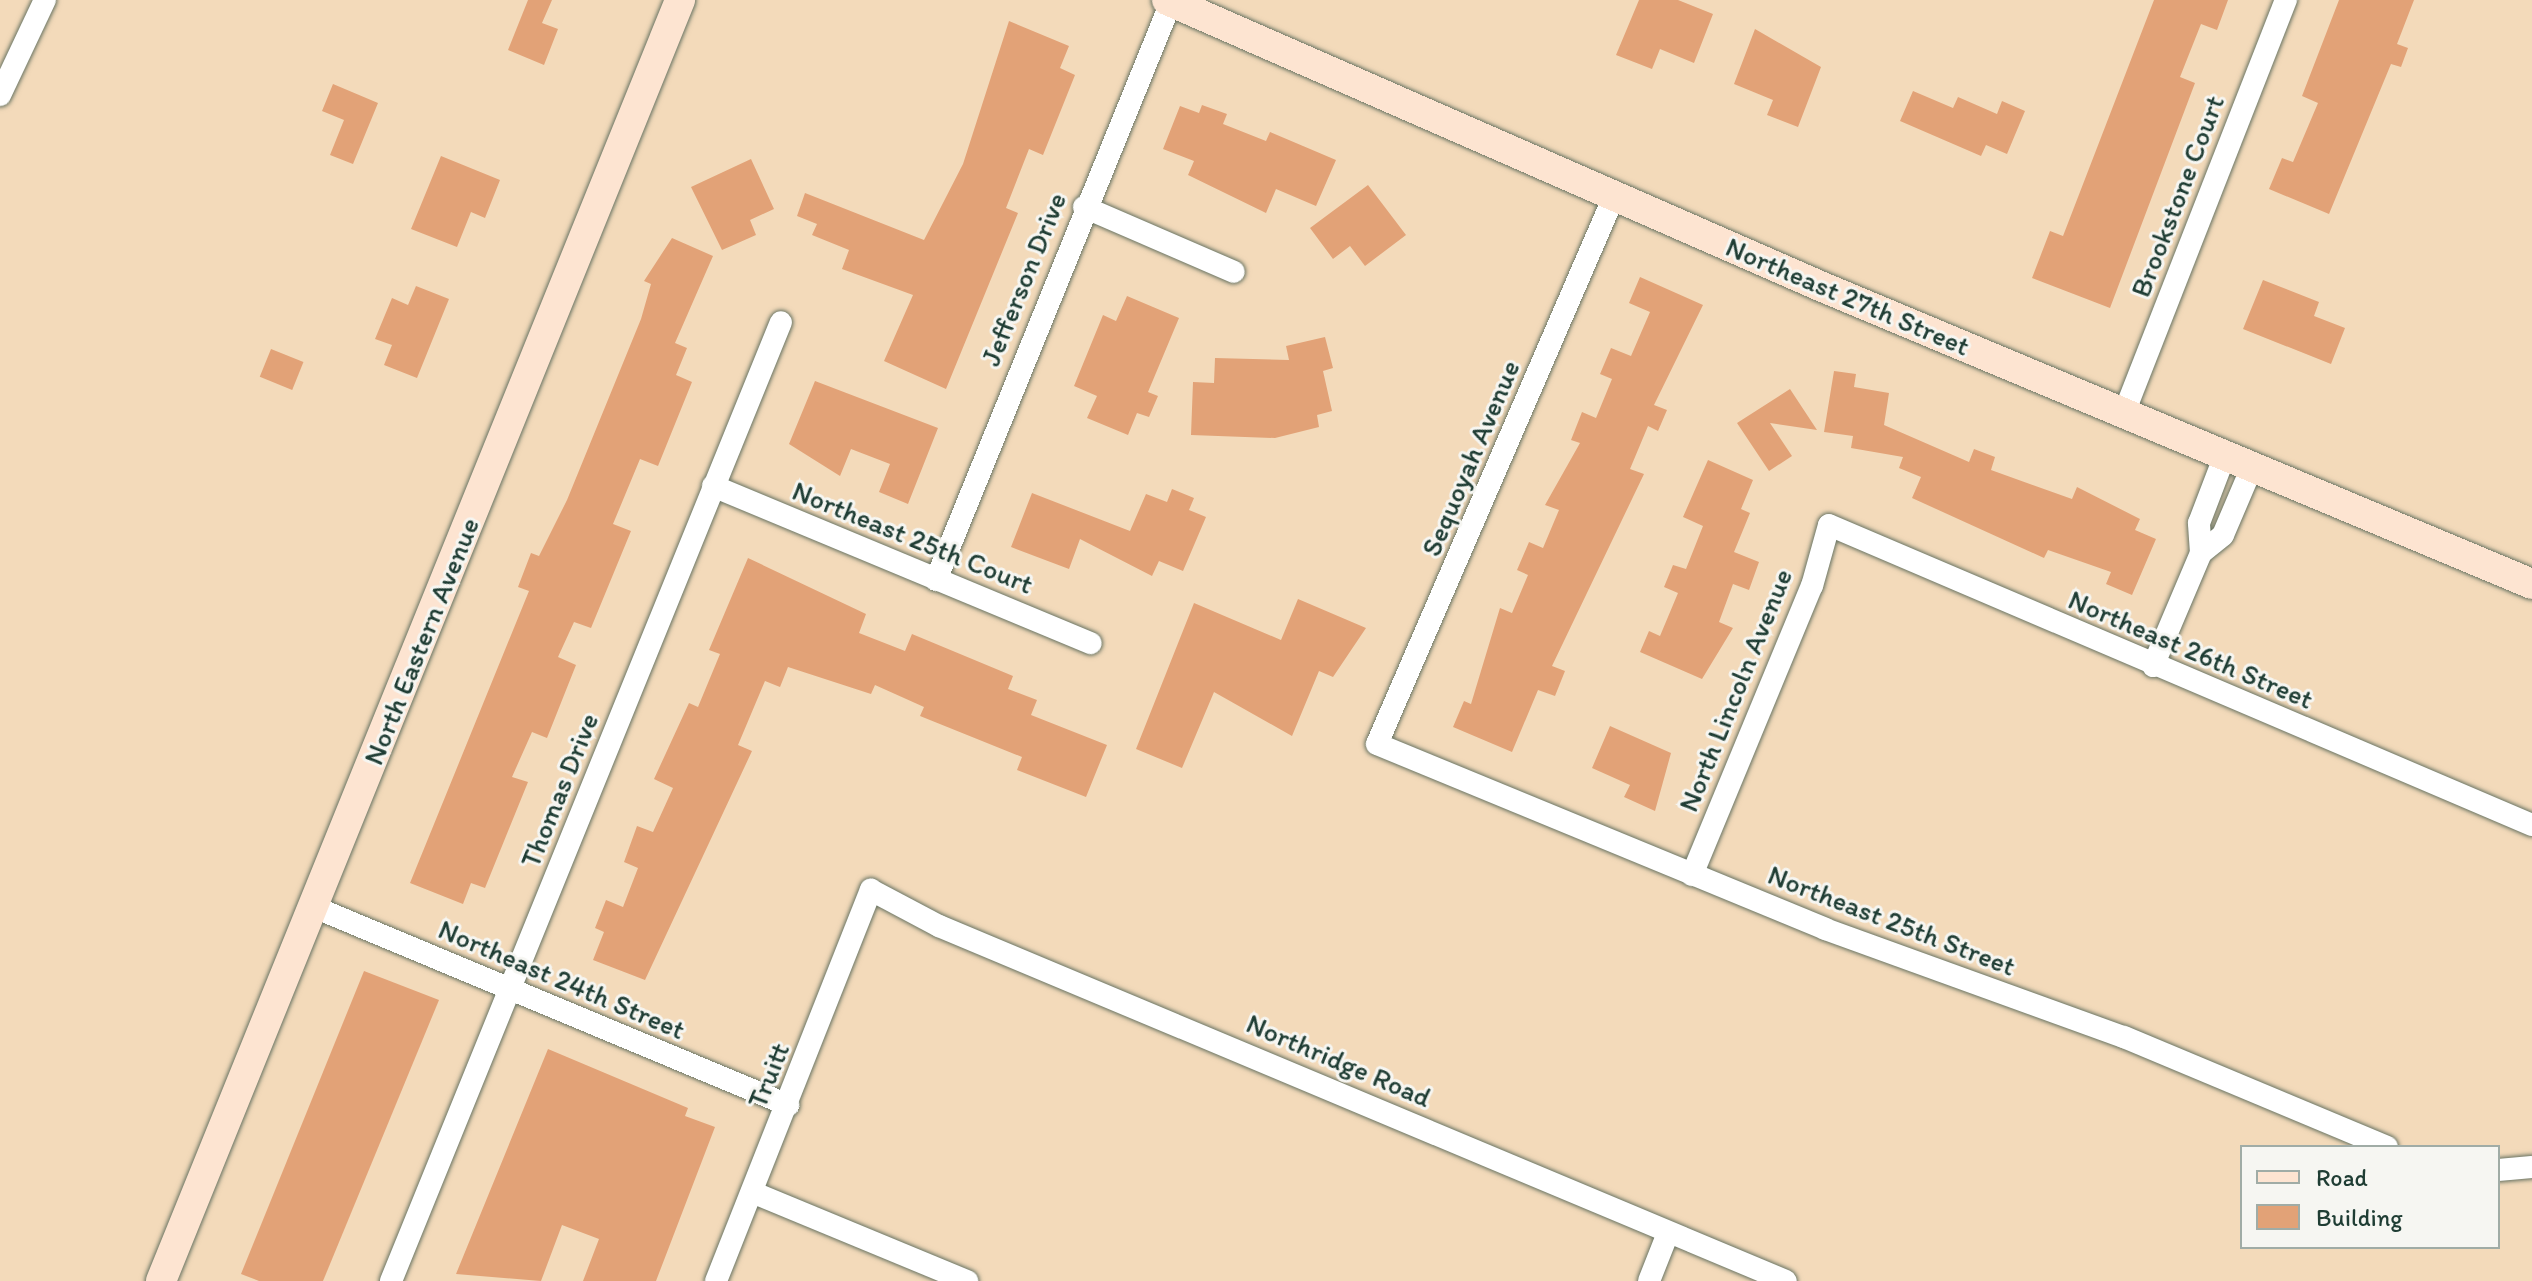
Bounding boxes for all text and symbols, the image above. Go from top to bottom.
street label: Brookstone Court [2123,90,2231,302]
street label: Jefferson Drive [973,187,1073,371]
street label: Northeast 27th Street [1722,230,1974,362]
street label: Sequoyah Avenue [1414,355,1526,561]
street label: Northeast 25th Court [788,473,1038,601]
street label: North Eastern Avenue [356,513,486,769]
street label: North Lincoln Avenue [1671,564,1799,816]
street label: Northeast 26th Street [2064,582,2318,716]
street label: Thomas Drive [513,708,605,872]
street label: Northeast 25th Street [1764,857,2020,983]
street label: Northeast 24th Street [434,912,690,1046]
street label: Northridge Road [1242,1006,1436,1114]
street label: Truitt [740,1037,796,1113]
legend [2240,1145,2500,1249]
text: Road [2316,1163,2368,1192]
text: Building [2316,1203,2403,1232]

